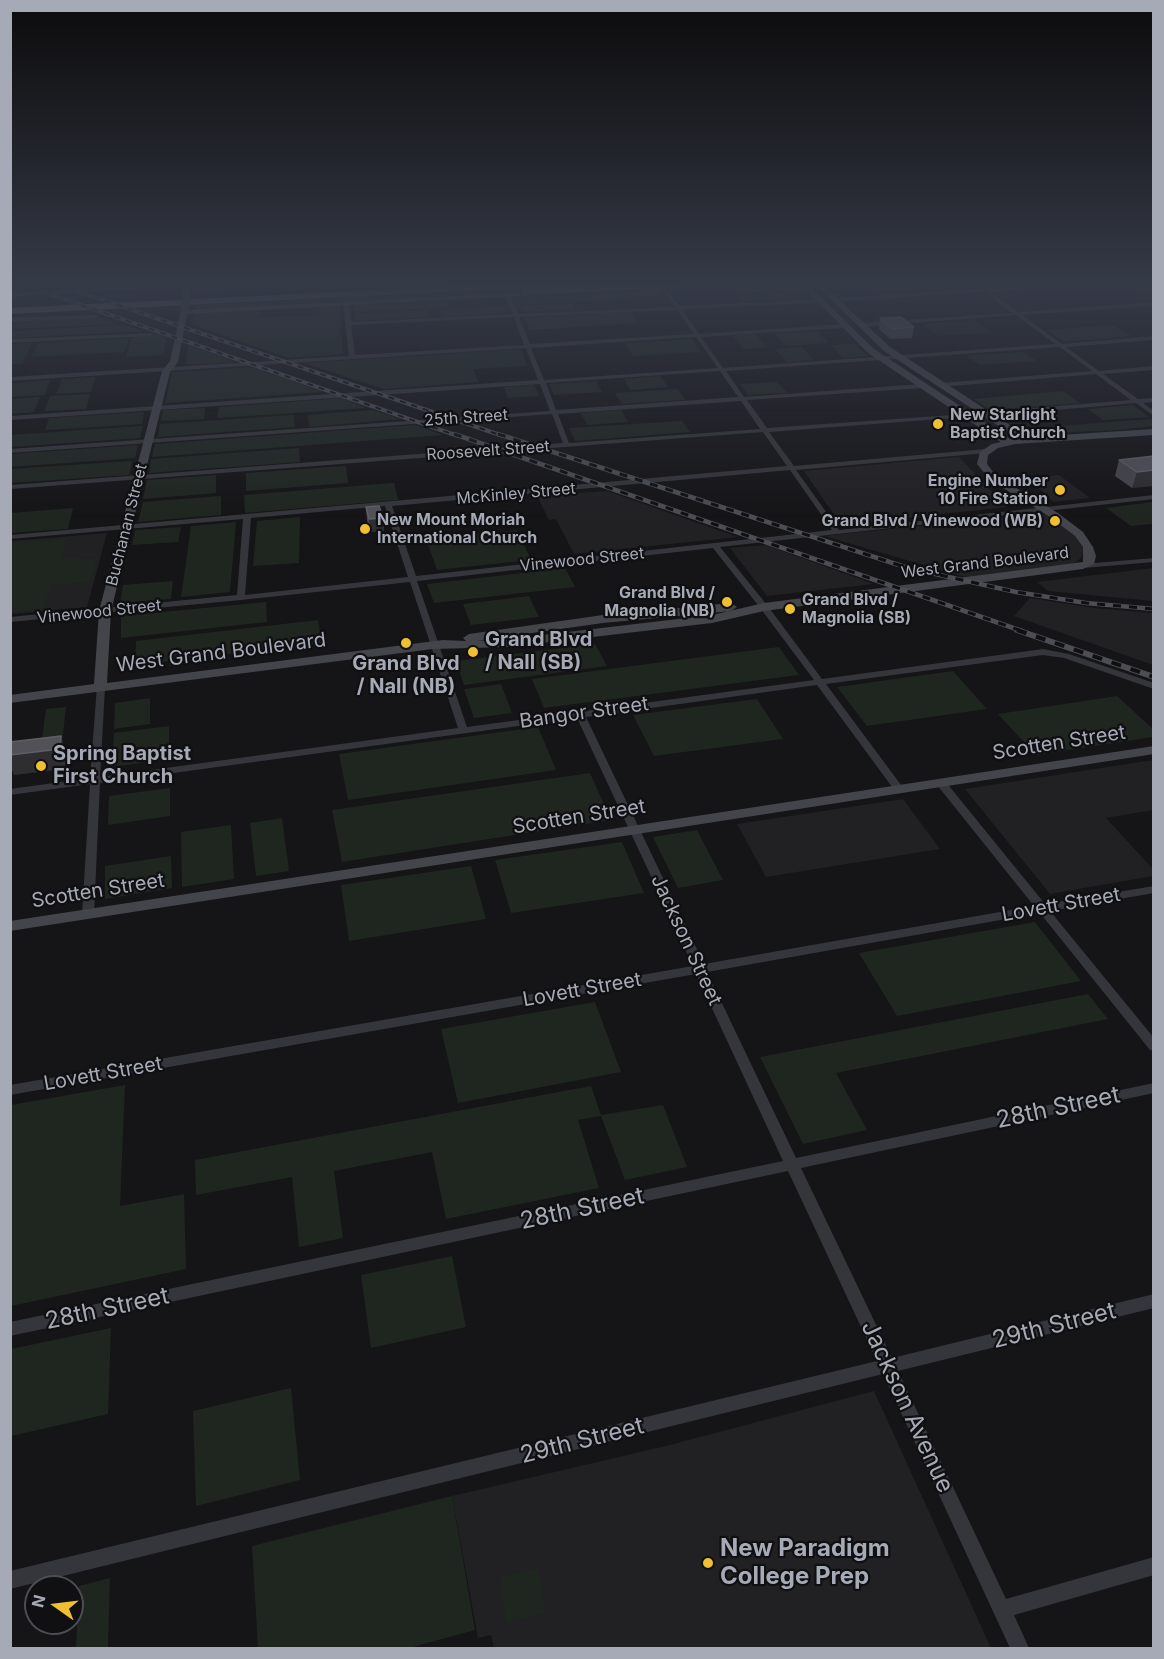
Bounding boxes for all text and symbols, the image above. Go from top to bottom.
street label: 25th Street [424,405,508,431]
place label: New Starlight Baptist Church [950,405,1066,443]
marker: New Starlight Baptist Church [931,417,945,431]
street label: Roosevelt Street [426,437,550,465]
street label: Buchanan Street [103,462,151,588]
place label: Engine Number 10 Fire Station [928,471,1048,509]
street label: McKinley Street [456,479,576,509]
marker: Engine Number 10 Fire Station [1053,483,1067,497]
place label: New Mount Moriah International Church [377,510,537,548]
place label: Grand Blvd / Vinewood (WB) [822,511,1043,531]
marker: Grand Blvd / Vinewood (WB) [1048,514,1062,528]
marker: New Mount Moriah International Church [358,522,372,536]
street label: West Grand Boulevard [900,543,1070,583]
street label: Vinewood Street [519,544,645,576]
place label: Grand Blvd / Magnolia (NB) [604,583,715,621]
place label: Grand Blvd / Magnolia (SB) [802,590,911,628]
marker: Grand Blvd / Magnolia (NB) [720,595,734,609]
street label: Vinewood Street [36,596,162,628]
marker: Grand Blvd / Magnolia (SB) [783,602,797,616]
street label: West Grand Boulevard [115,628,327,678]
place label: Grand Blvd / Nall (SB) [485,628,592,675]
marker: Grand Blvd / Nall (NB) [399,636,413,650]
marker: Grand Blvd / Nall (SB) [466,645,480,659]
place label: Grand Blvd / Nall (NB) [352,652,460,699]
street label: Bangor Street [518,692,650,734]
street label: Scotten Street [991,721,1127,765]
place label: Spring Baptist First Church [53,742,191,789]
marker: Spring Baptist First Church [34,759,48,773]
street label: Scotten Street [511,795,647,839]
street label: Scotten Street [30,869,166,913]
street label: Jackson Street [645,871,727,1009]
street label: Lovett Street [1000,883,1122,927]
street label: Lovett Street [521,968,643,1012]
street label: Lovett Street [42,1052,164,1096]
street label: 28th Street [993,1081,1123,1135]
street label: 28th Street [517,1182,647,1236]
street label: 28th Street [42,1282,172,1336]
street label: 29th Street [989,1297,1119,1355]
street label: Jackson Avenue [855,1316,959,1498]
street label: 29th Street [517,1412,647,1470]
place label: New Paradigm College Prep [720,1535,890,1591]
marker: New Paradigm College Prep [701,1556,715,1570]
north arrow [24,1575,84,1635]
text: N [27,1593,50,1609]

